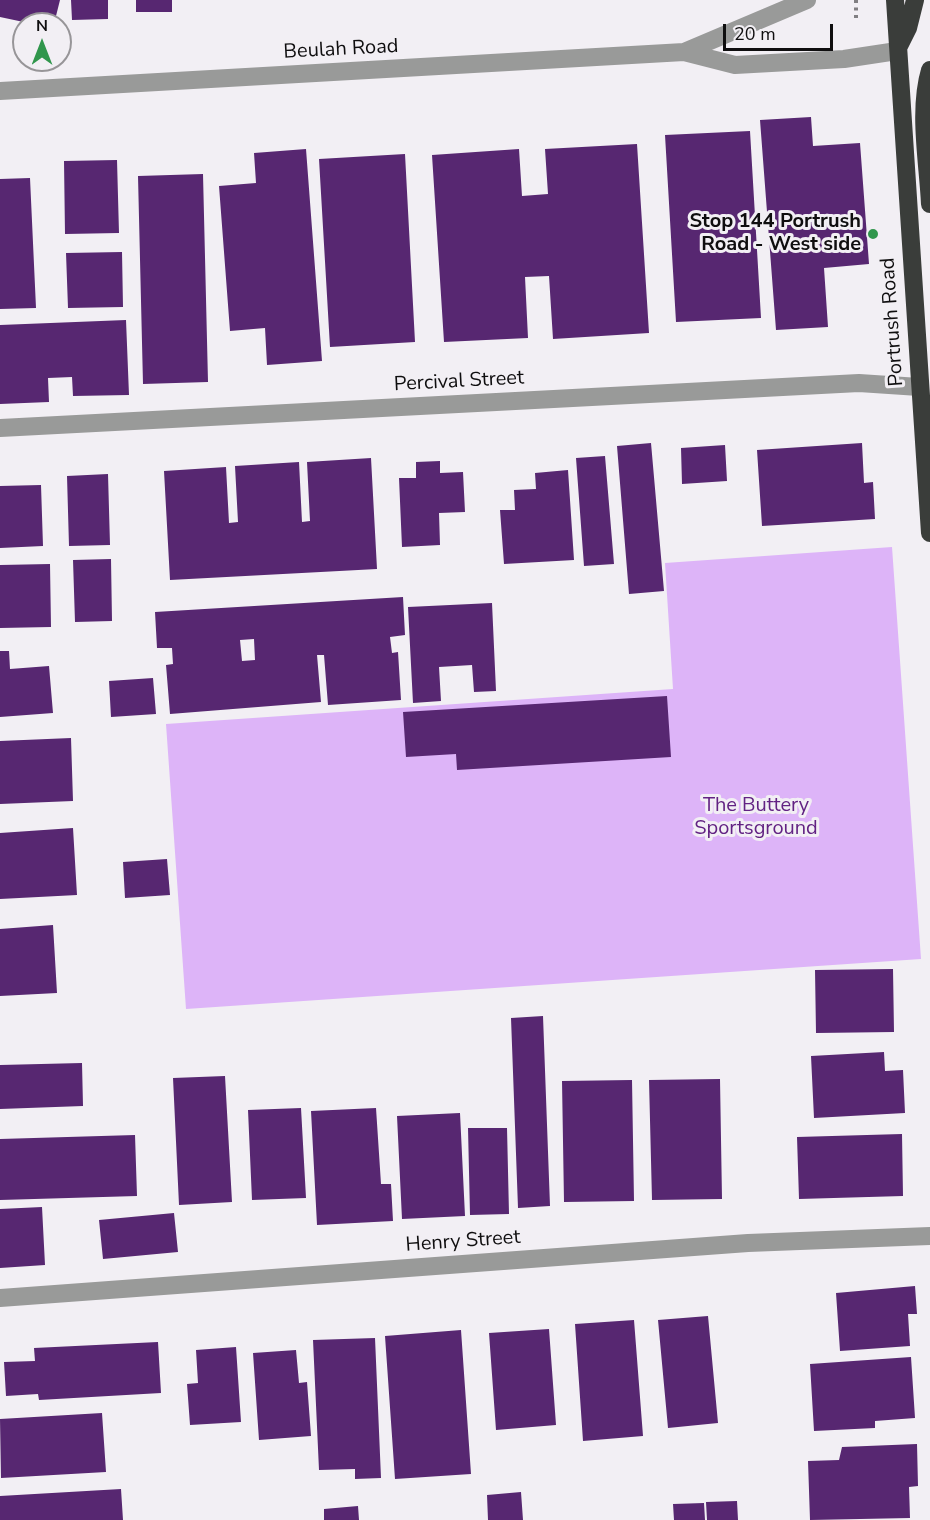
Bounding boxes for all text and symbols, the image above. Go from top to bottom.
north arrow [12,12,72,72]
scale bar [726,12,836,50]
text: N [36,15,48,37]
text: 20 m [734,22,776,46]
street label: Beulah Road [283,35,399,65]
place label: Stop 144 Portrush Road - West side [690,210,861,257]
marker: Stop 144 Portrush Road - West side [866,227,880,241]
street label: Portrush Road [877,257,909,387]
street label: Percival Street [393,367,525,397]
park label: The Buttery Sportsground [694,794,818,841]
street label: Henry Street [405,1226,521,1258]

